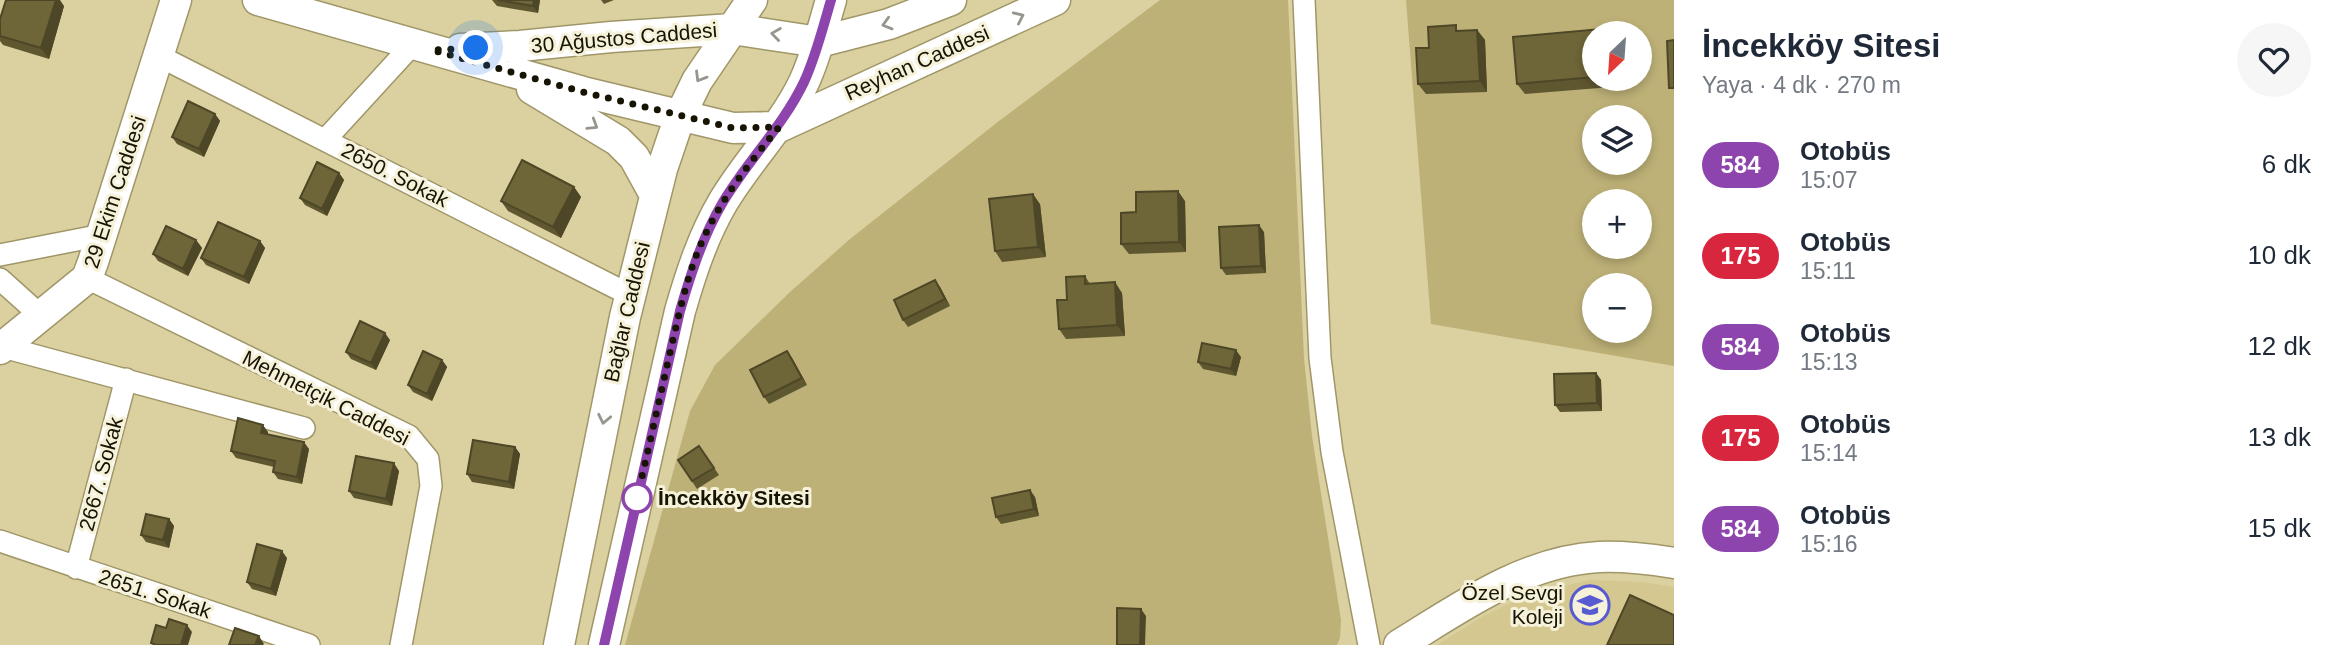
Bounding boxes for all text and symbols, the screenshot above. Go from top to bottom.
one-way arrow [1012,11,1024,25]
one-way arrow [881,16,893,31]
street label: 30 Ağustos Caddesi [530,18,718,57]
street label: Reyhan Caddesi [841,20,992,105]
north arrow [1582,21,1652,91]
map controls [1582,21,1652,343]
button: heart [2237,23,2311,97]
one-way arrow [770,27,782,42]
text: İncekköy Sitesi [1702,27,1940,64]
your location [458,30,493,65]
one-way arrow [695,69,708,82]
text: Yaya · 4 dk · 270 m [1702,72,1901,98]
button: layers [1582,105,1652,175]
street label: 29 Ekim Caddesi [79,113,150,271]
one-way arrow [586,117,599,130]
text: Otobüs [1800,136,1891,166]
street label: 2650. Sokak [338,138,453,212]
text: 6 dk [2262,149,2311,179]
text: 584 [1720,151,1761,178]
text: 15:07 [1800,167,1858,193]
button: + [1582,189,1652,259]
text: Otobüs [1800,227,1891,257]
street label: Bağlar Caddesi [599,239,654,384]
text: 10 dk [2247,240,2311,270]
text: 175 [1720,242,1761,269]
text: 15:11 [1800,258,1856,284]
button: − [1582,273,1652,343]
text: Otobüs [1800,318,1891,348]
text: 12 dk [2247,331,2311,361]
text: 584 [1720,333,1761,360]
street label: Mehmetçik Caddesi [239,345,414,450]
text: 15:13 [1800,349,1858,375]
text: Otobüs [1800,409,1891,439]
one-way arrow [597,413,612,425]
street label: 2667. Sokak [74,414,127,533]
text: 13 dk [2247,422,2311,452]
text: 175 [1720,424,1761,451]
text: 15:14 [1800,440,1858,466]
marker: İncekköy Sitesi [622,483,652,513]
place label: İncekköy Sitesi [658,486,810,509]
text: Otobüs [1800,500,1891,530]
text: 15 dk [2247,513,2311,543]
text: 584 [1720,515,1761,542]
text: 15:16 [1800,531,1858,557]
street label: 2651. Sokak [96,565,215,623]
place label: Özel Sevgi Koleji [1461,581,1563,628]
school or university icon: Özel Sevgi Koleji [1569,584,1611,626]

